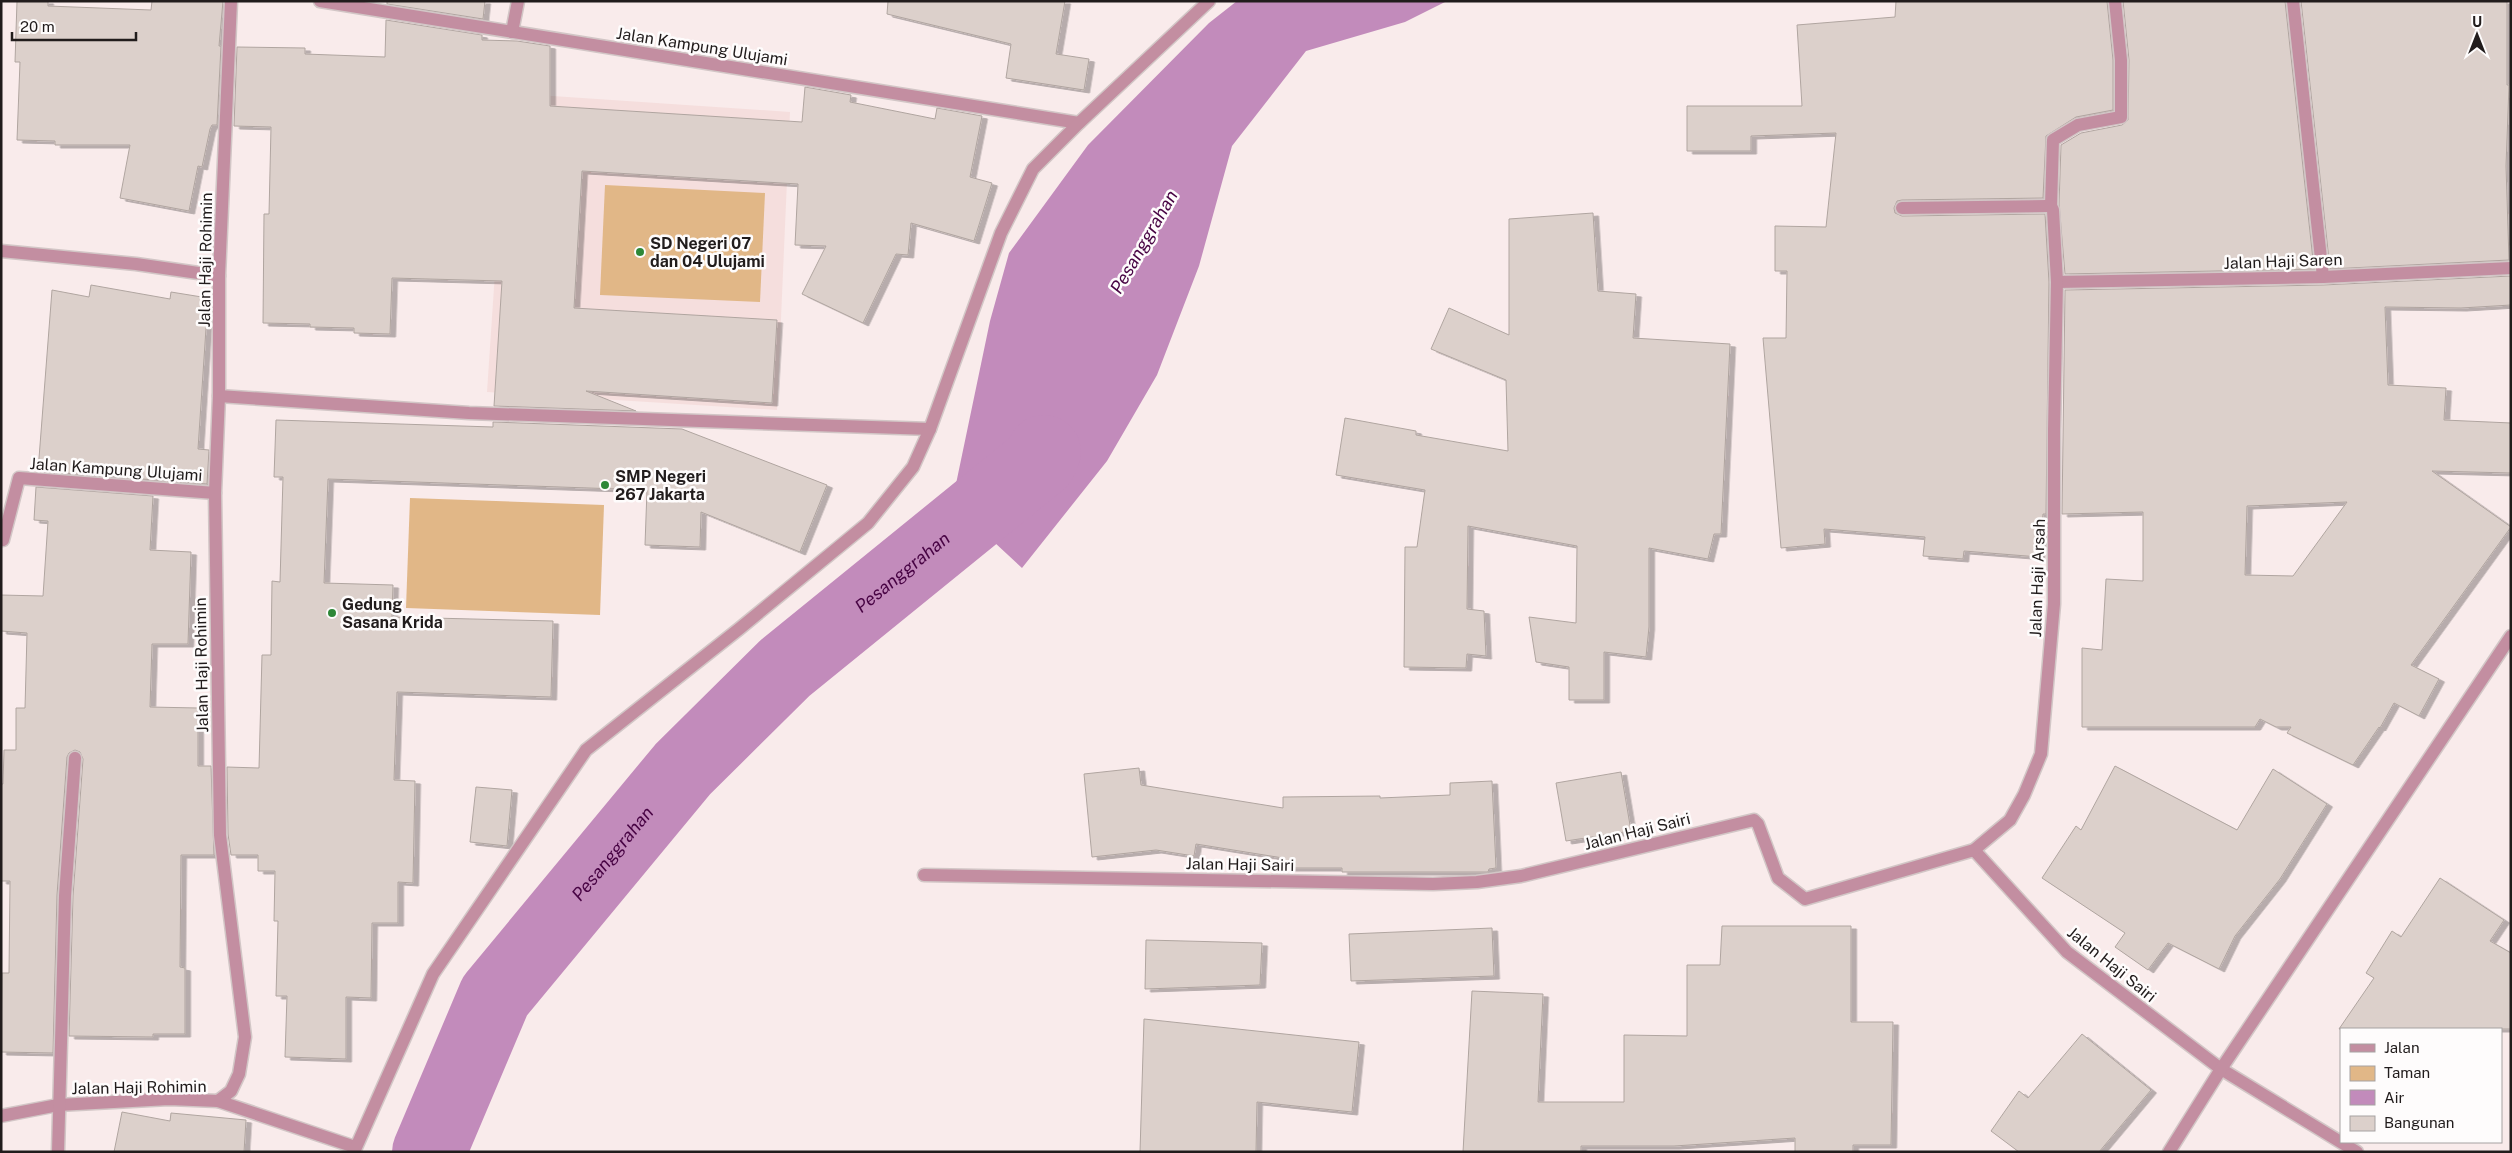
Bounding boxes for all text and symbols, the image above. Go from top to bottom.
scale bar [12,10,136,42]
north arrow [2452,10,2502,60]
text: U [2472,14,2482,30]
text: 20 m [20,18,55,35]
street label: Jalan Kampung Ulujami [615,24,789,69]
water label: Pesanggrahan [1105,186,1182,297]
street label: Jalan Haji Rohimin [195,192,216,328]
place label: SD Negeri 07 dan 04 Ulujami [650,234,765,271]
marker: SD Negeri 07 dan 04 Ulujami [634,246,646,258]
street label: Jalan Haji Saren [2223,250,2343,273]
street label: Jalan Kampung Ulujami [29,454,203,485]
place label: SMP Negeri 267 Jakarta [615,467,706,504]
marker: SMP Negeri 267 Jakarta [599,479,611,491]
street label: Jalan Haji Arsah [2026,518,2049,638]
water label: Pesanggrahan [850,528,954,617]
place label: Gedung Sasana Krida [342,595,443,632]
street label: Jalan Haji Rohimin [191,597,212,733]
marker: Gedung Sasana Krida [326,607,338,619]
water label: Pesanggrahan [567,802,657,905]
street label: Jalan Haji Sairi [1582,809,1692,854]
street label: Jalan Haji Sairi [1185,854,1295,875]
street label: Jalan Haji Sairi [2063,923,2160,1006]
legend [2340,1028,2502,1143]
text: Jalan [2384,1039,2420,1056]
text: Taman [2384,1064,2430,1081]
street label: Jalan Haji Rohimin [71,1077,207,1098]
text: Air [2384,1089,2404,1106]
text: Bangunan [2384,1114,2455,1131]

